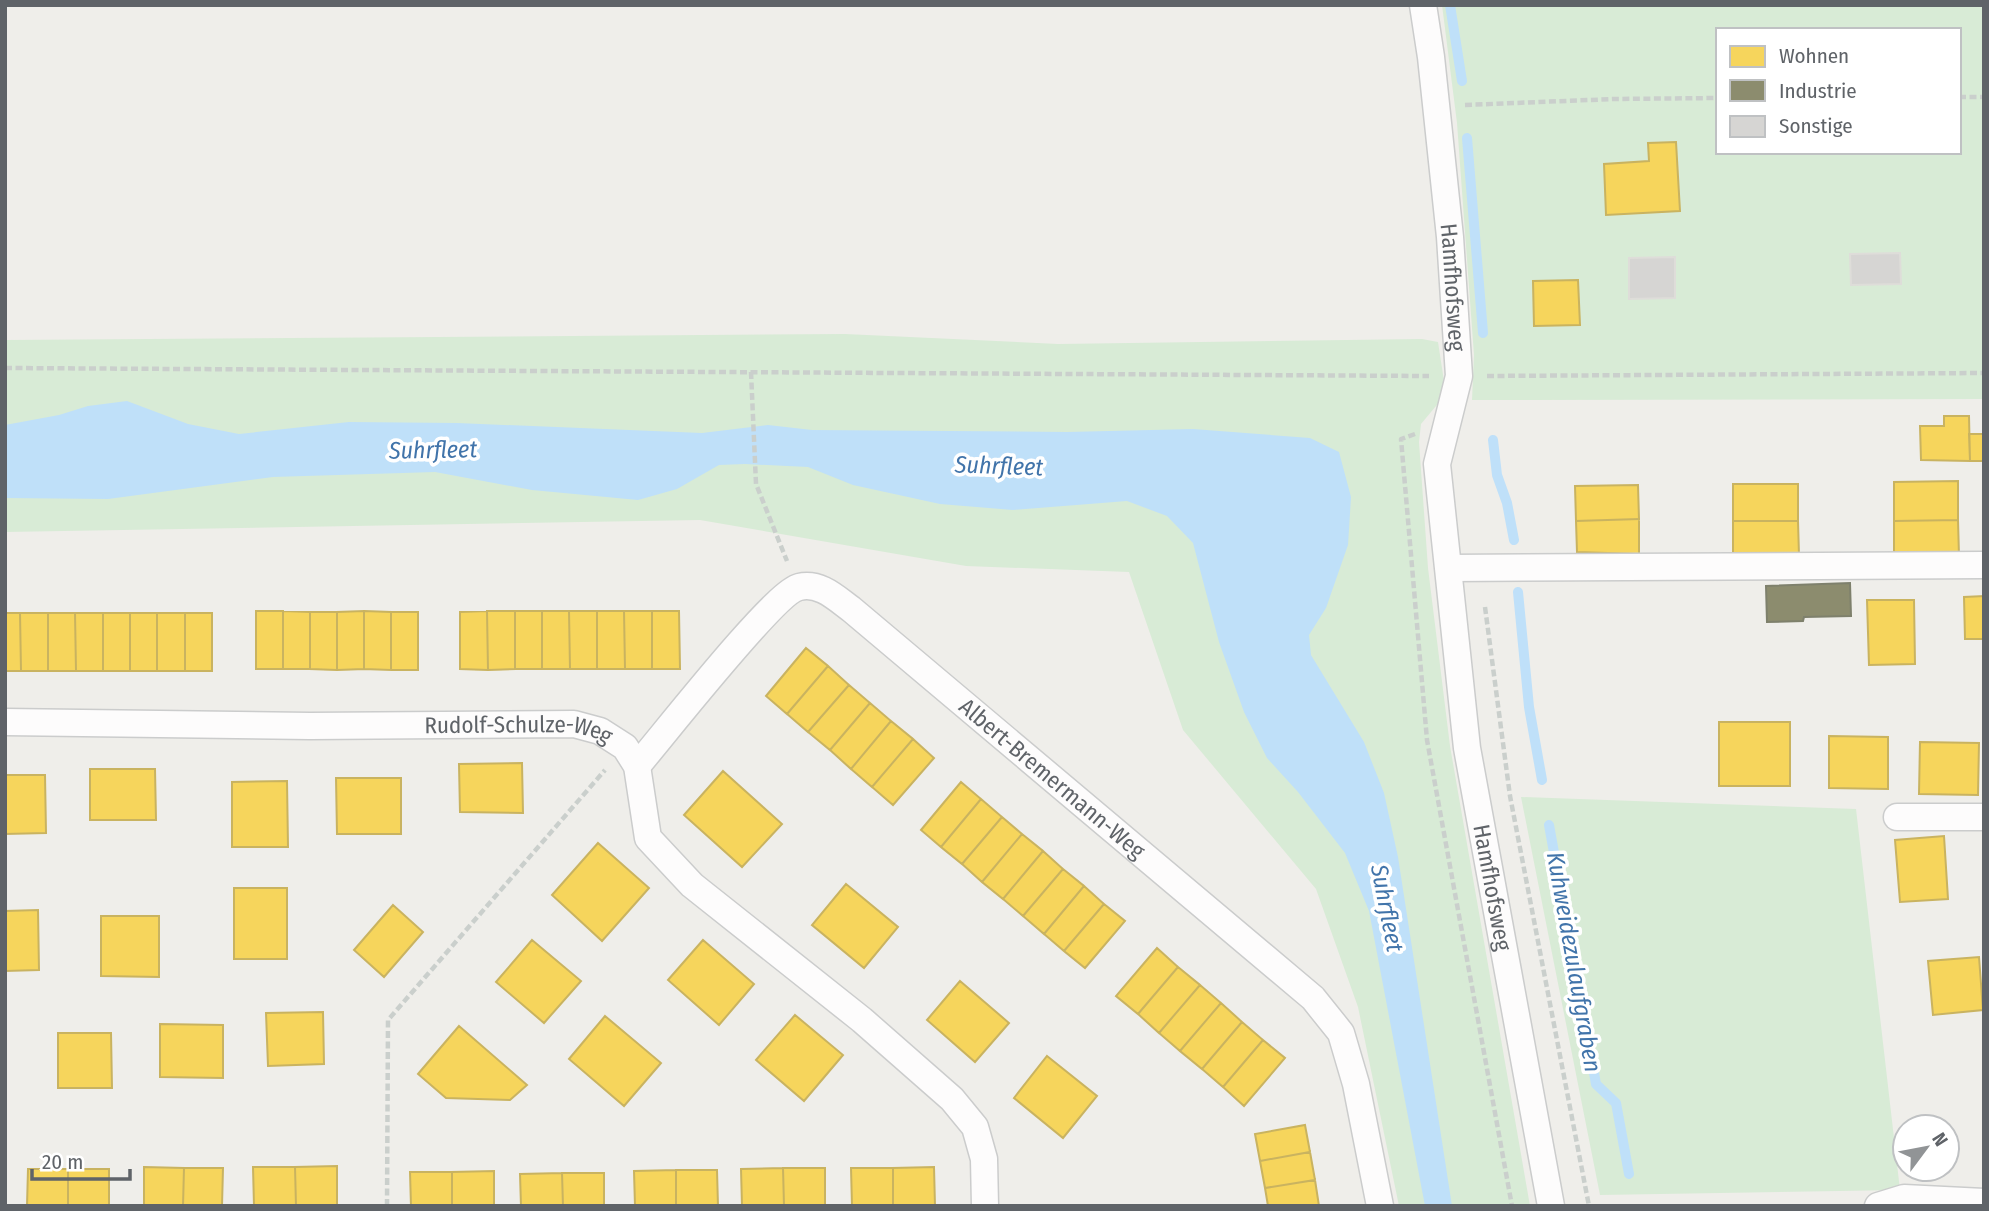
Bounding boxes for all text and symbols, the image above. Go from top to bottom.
legend [1716,28,1961,154]
text: Wohnen [1779,43,1849,69]
text: Industrie [1779,78,1857,104]
text: Sonstige [1779,113,1853,139]
street label: Hamfhofsweg [1435,222,1471,352]
water label: Suhrfleet [388,435,478,465]
water label: Suhrfleet [953,450,1044,482]
street label: Albert-Bremermann-Weg [954,692,1151,865]
street label: Rudolf-Schulze-Weg [424,710,618,750]
street label: Hamfhofsweg [1467,822,1518,953]
water label: Kuhweidezulaufgraben [1541,850,1607,1074]
water label: Suhrfleet [1365,861,1409,954]
north arrow [1891,1113,1961,1183]
text: N [1927,1128,1953,1150]
scale bar [32,1138,130,1182]
text: 20 m [42,1149,83,1175]

